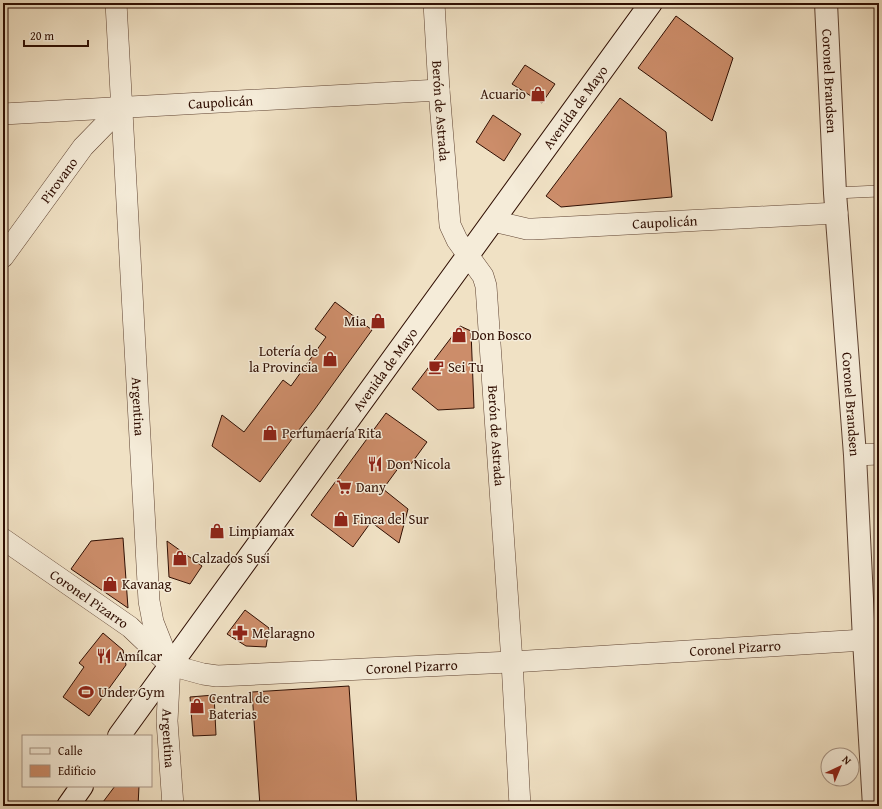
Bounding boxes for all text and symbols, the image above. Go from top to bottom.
scale bar [24,22,88,48]
text: 20 m [30,27,54,44]
street label: Coronel Brandsen [817,28,842,134]
street label: Berón de Astrada [427,60,455,162]
street label: Avenida de Mayo [538,61,613,153]
place label: Acuario [480,84,526,104]
shop icon: Acuario [529,85,547,103]
street label: Caupolicán [188,90,254,114]
street label: Pirovano [35,153,82,207]
street label: Caupolicán [632,210,698,234]
place label: Mia [344,311,366,331]
shop icon: Mia [369,312,387,330]
street label: Avenida de Mayo [348,323,422,415]
place label: Don Bosco [471,325,532,345]
shop icon: Don Bosco [450,326,468,344]
place label: Lotería de la Provincia [249,341,318,377]
shop icon: Lotería de la Provincia [321,350,339,368]
street label: Coronel Brandsen [837,351,865,457]
place label: Sei Tu [448,357,484,377]
cafe icon: Sei Tu [427,358,445,376]
street label: Argentina [127,376,150,437]
street label: Berón de Astrada [483,385,510,487]
place label: Perfumaería Rita [282,423,382,443]
shop icon: Perfumaería Rita [261,424,279,442]
place label: Don Nicola [387,454,451,474]
restaurant icon: Don Nicola [366,455,384,473]
place label: Dany [356,477,386,497]
supermarket icon: Dany [335,478,353,496]
place label: Finca del Sur [353,509,429,529]
shop icon: Finca del Sur [332,510,350,528]
place label: Limpiamax [229,521,295,541]
shop icon: Limpiamax [208,522,226,540]
place label: Calzados Susi [192,548,270,568]
shop icon: Calzados Susi [171,549,189,567]
street label: Coronel Pizarro [46,564,133,633]
place label: Kavanag [122,574,171,594]
shop icon: Kavanag [101,575,119,593]
place label: Melaragno [252,623,315,643]
pharmacy icon: Melaragno [231,624,249,642]
street label: Coronel Pizarro [689,635,782,661]
place label: Amílcar [116,646,163,666]
restaurant icon: Amílcar [95,647,113,665]
street label: Coronel Pizarro [365,655,458,679]
place label: Under Gym [98,682,165,702]
sports icon: Under Gym [77,683,95,701]
place label: Central de Baterias [209,688,270,724]
shop icon: Central de Baterias [188,697,206,715]
street label: Argentina [157,708,180,769]
legend [22,735,152,787]
text: Calle [58,742,83,759]
north arrow [820,747,860,787]
text: N [839,751,856,769]
text: Edificio [58,762,96,779]

